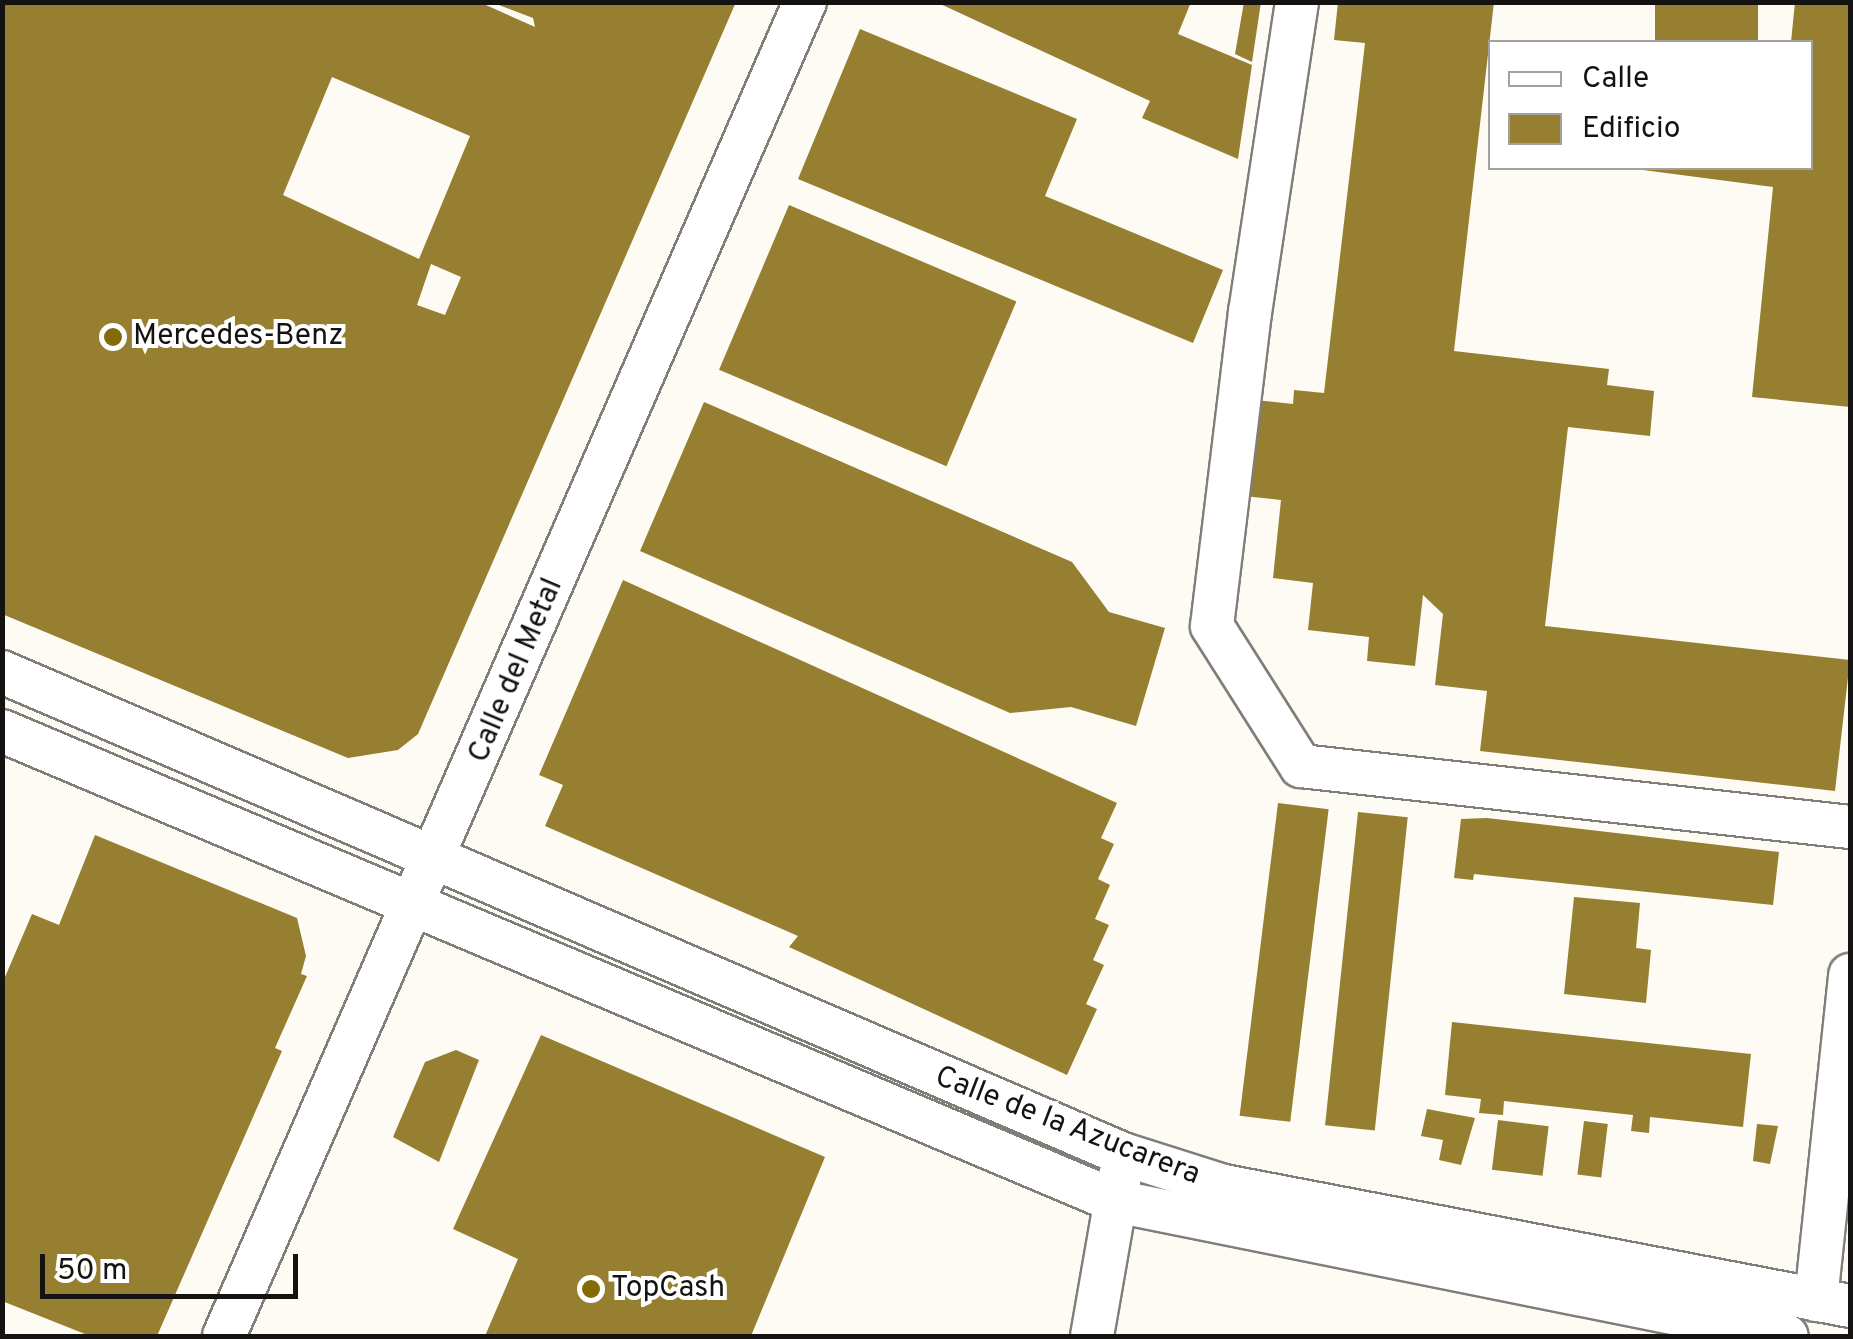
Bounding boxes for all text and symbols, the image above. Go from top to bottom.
legend [1488,40,1813,170]
text: Calle [1582,61,1649,98]
text: Edificio [1582,111,1680,148]
place label: Mercedes-Benz [133,319,343,355]
marker: Mercedes-Benz [102,326,124,348]
street label: Calle del Metal [462,573,572,769]
street label: Calle de la Azucarera [929,1060,1205,1194]
scale bar [45,1234,302,1296]
text: 50 m [57,1253,127,1290]
place label: TopCash [611,1271,725,1307]
marker: TopCash [580,1278,602,1300]

